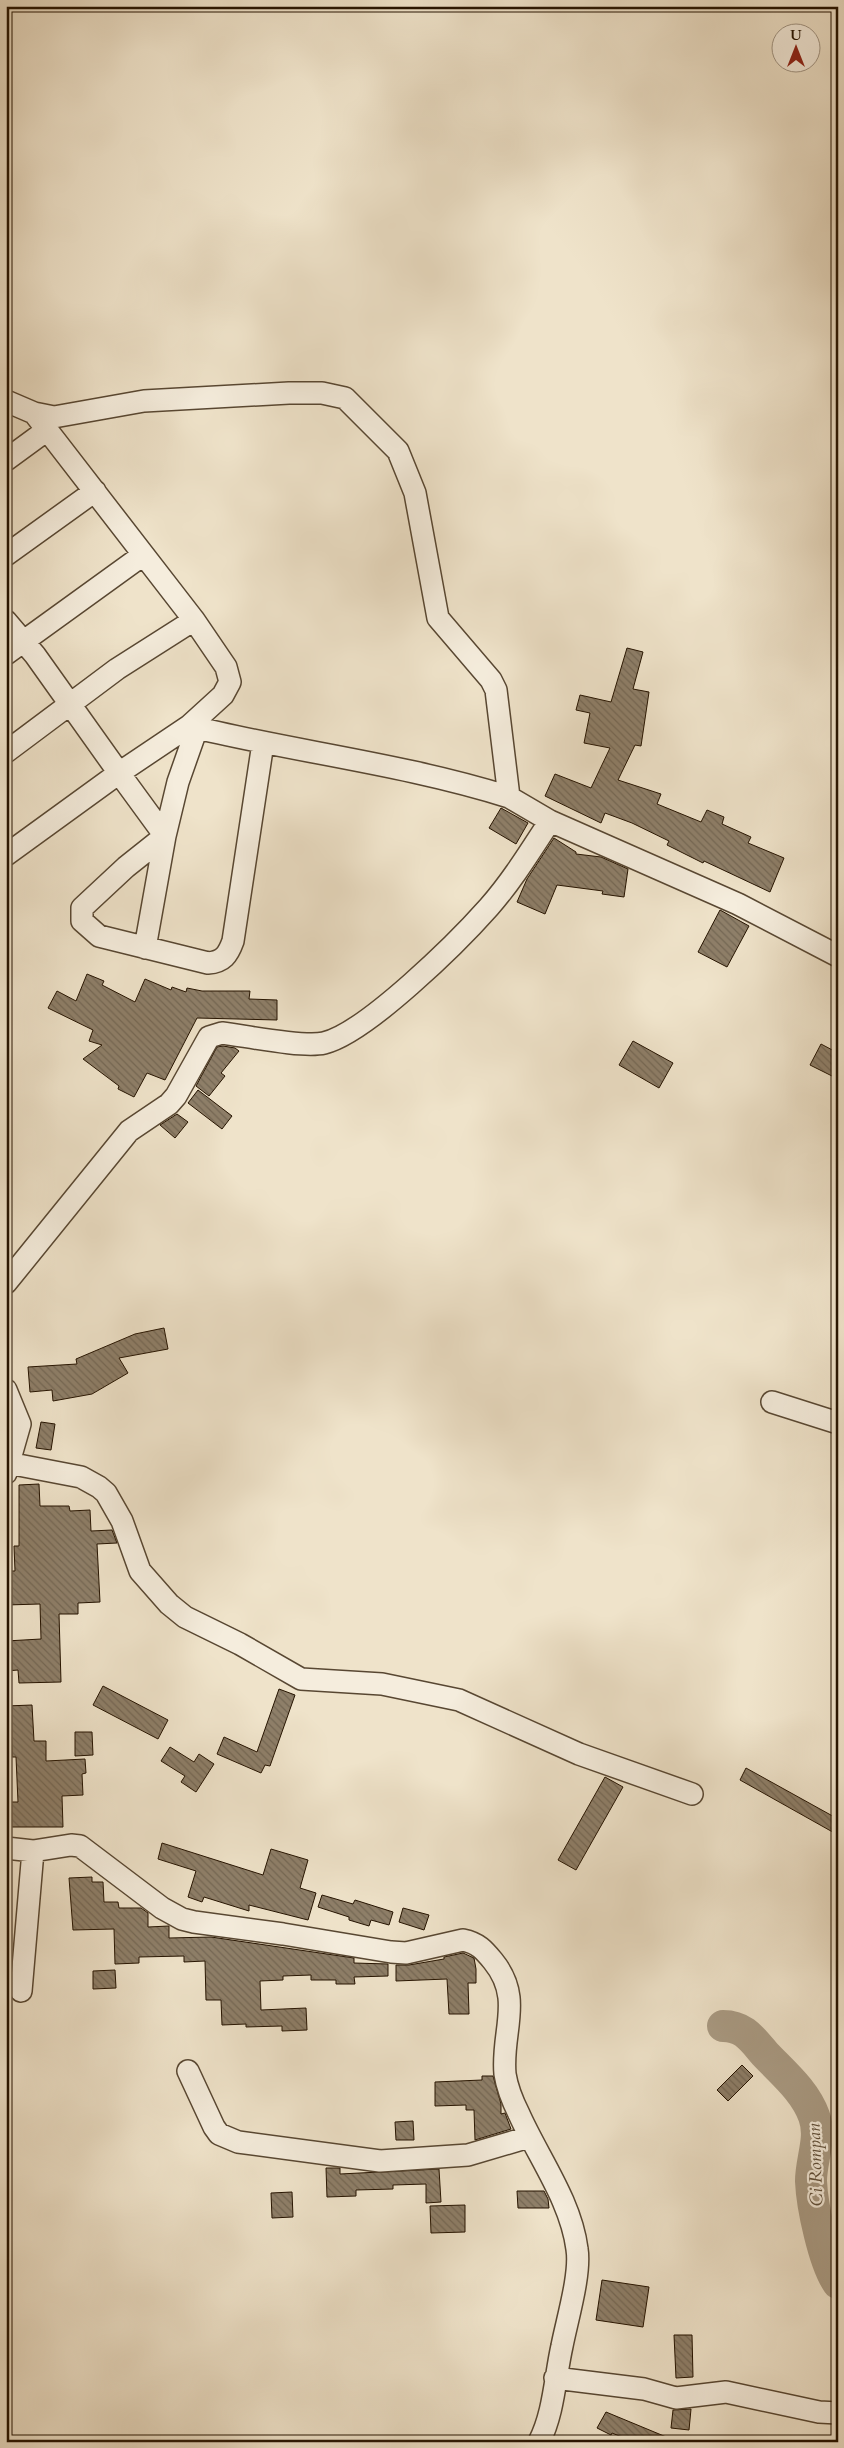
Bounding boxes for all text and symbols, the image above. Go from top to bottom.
north arrow [772,22,822,72]
text: U [790,26,802,45]
water label: Ci Rompan [802,2123,829,2207]

